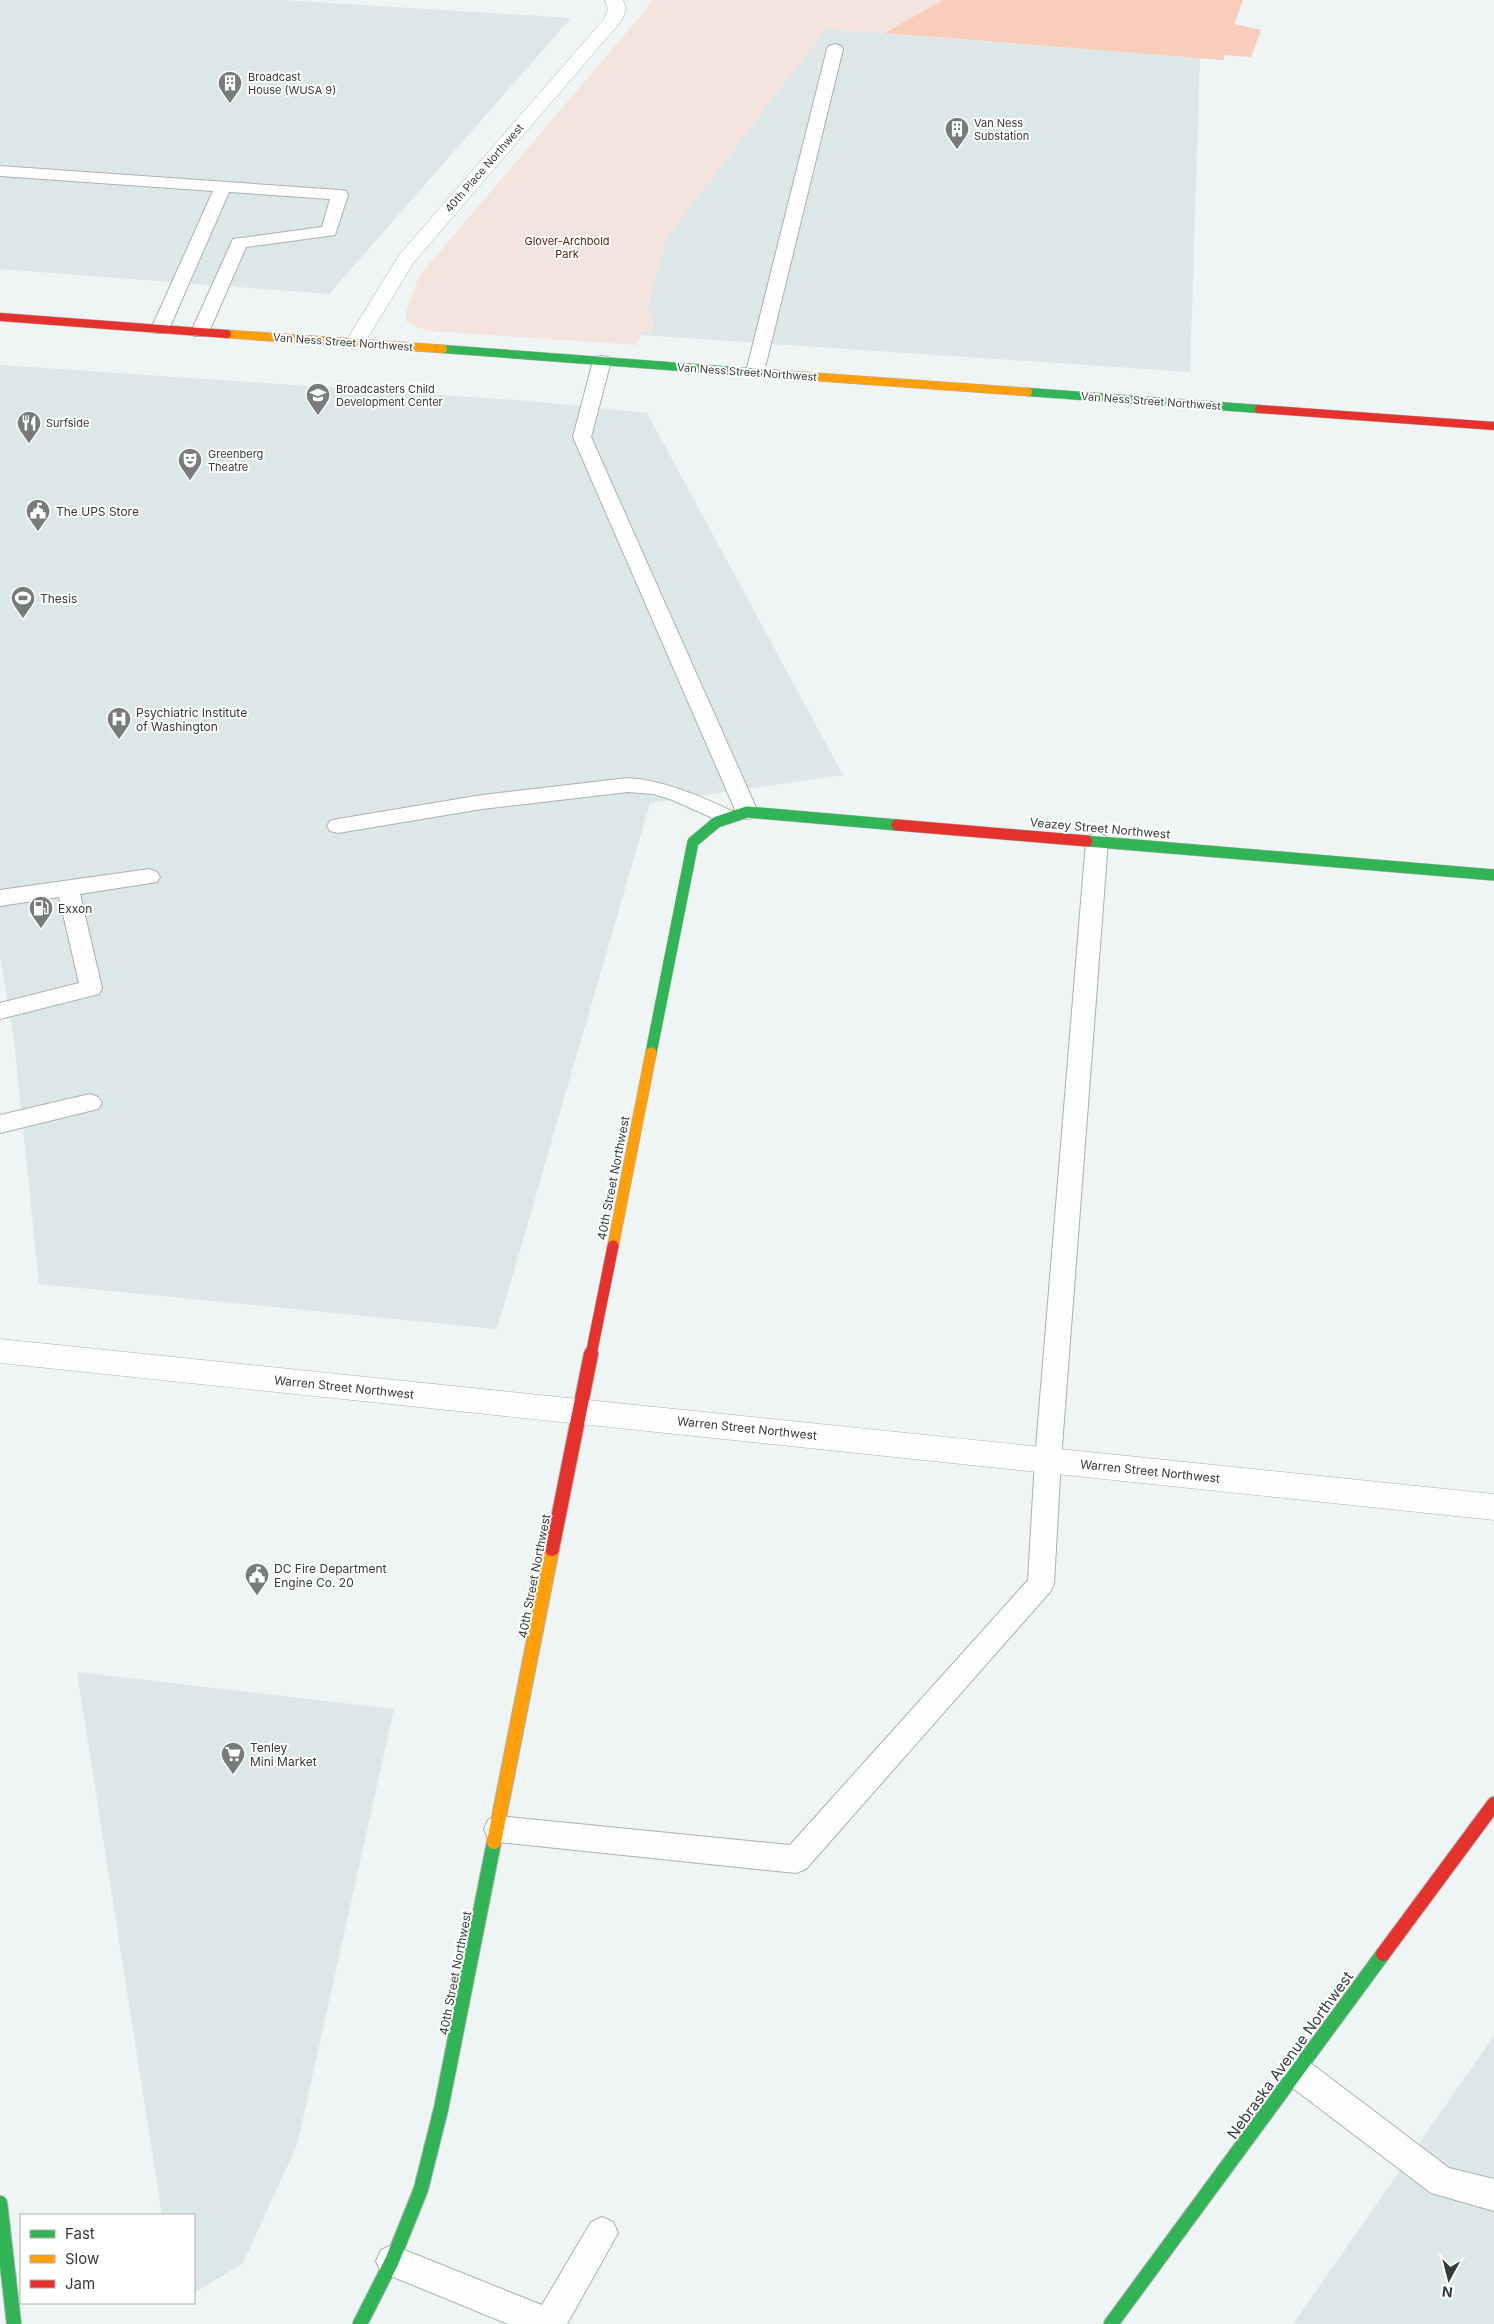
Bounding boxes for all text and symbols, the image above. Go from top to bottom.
building icon: Broadcast House (WUSA 9) [217,70,243,104]
place label: Broadcast House (WUSA 9) [248,70,336,97]
building icon: Van Ness Substation [944,116,970,150]
place label: Van Ness Substation [974,116,1029,143]
street label: 40th Place Northwest [442,120,527,215]
park label: Glover-Archbold Park [524,234,610,261]
street label: Van Ness Street Northwest [273,330,414,354]
street label: Van Ness Street Northwest [677,360,818,384]
school or university icon: Broadcasters Child Development Center [305,382,331,416]
place label: Broadcasters Child Development Center [336,382,443,409]
street label: Van Ness Street Northwest [1081,389,1222,413]
restaurant icon: Surfside [16,410,42,444]
place label: Surfside [46,416,89,430]
theatre icon: Greenberg Theatre [177,447,203,481]
place label: Greenberg Theatre [208,447,263,474]
public building icon: The UPS Store [25,498,51,532]
place label: The UPS Store [56,504,139,519]
sports icon: Thesis [10,585,36,619]
place label: Thesis [40,591,77,606]
place label: Psychiatric Institute of Washington [136,705,247,734]
hospital icon: Psychiatric Institute of Washington [106,706,132,740]
street label: Veazey Street Northwest [1029,814,1171,842]
fuel station icon: Exxon [28,895,54,929]
place label: Exxon [58,901,92,916]
street label: 40th Street Northwest [594,1115,632,1241]
street label: Warren Street Northwest [273,1372,415,1402]
street label: Warren Street Northwest [676,1413,818,1443]
street label: Warren Street Northwest [1079,1456,1221,1486]
street label: 40th Street Northwest [515,1513,553,1639]
place label: DC Fire Department Engine Co. 20 [274,1561,387,1590]
public building icon: DC Fire Department Engine Co. 20 [244,1562,270,1596]
place label: Tenley Mini Market [250,1740,317,1769]
supermarket icon: Tenley Mini Market [220,1741,246,1775]
street label: 40th Street Northwest [436,1910,474,2036]
street label: Nebraska Avenue Northwest [1223,1967,1357,2143]
legend [20,2214,195,2304]
text: Fast [65,2224,95,2243]
text: Slow [65,2249,99,2268]
north arrow [1424,2254,1474,2304]
text: Jam [65,2274,95,2293]
text: N [1441,2283,1454,2301]

